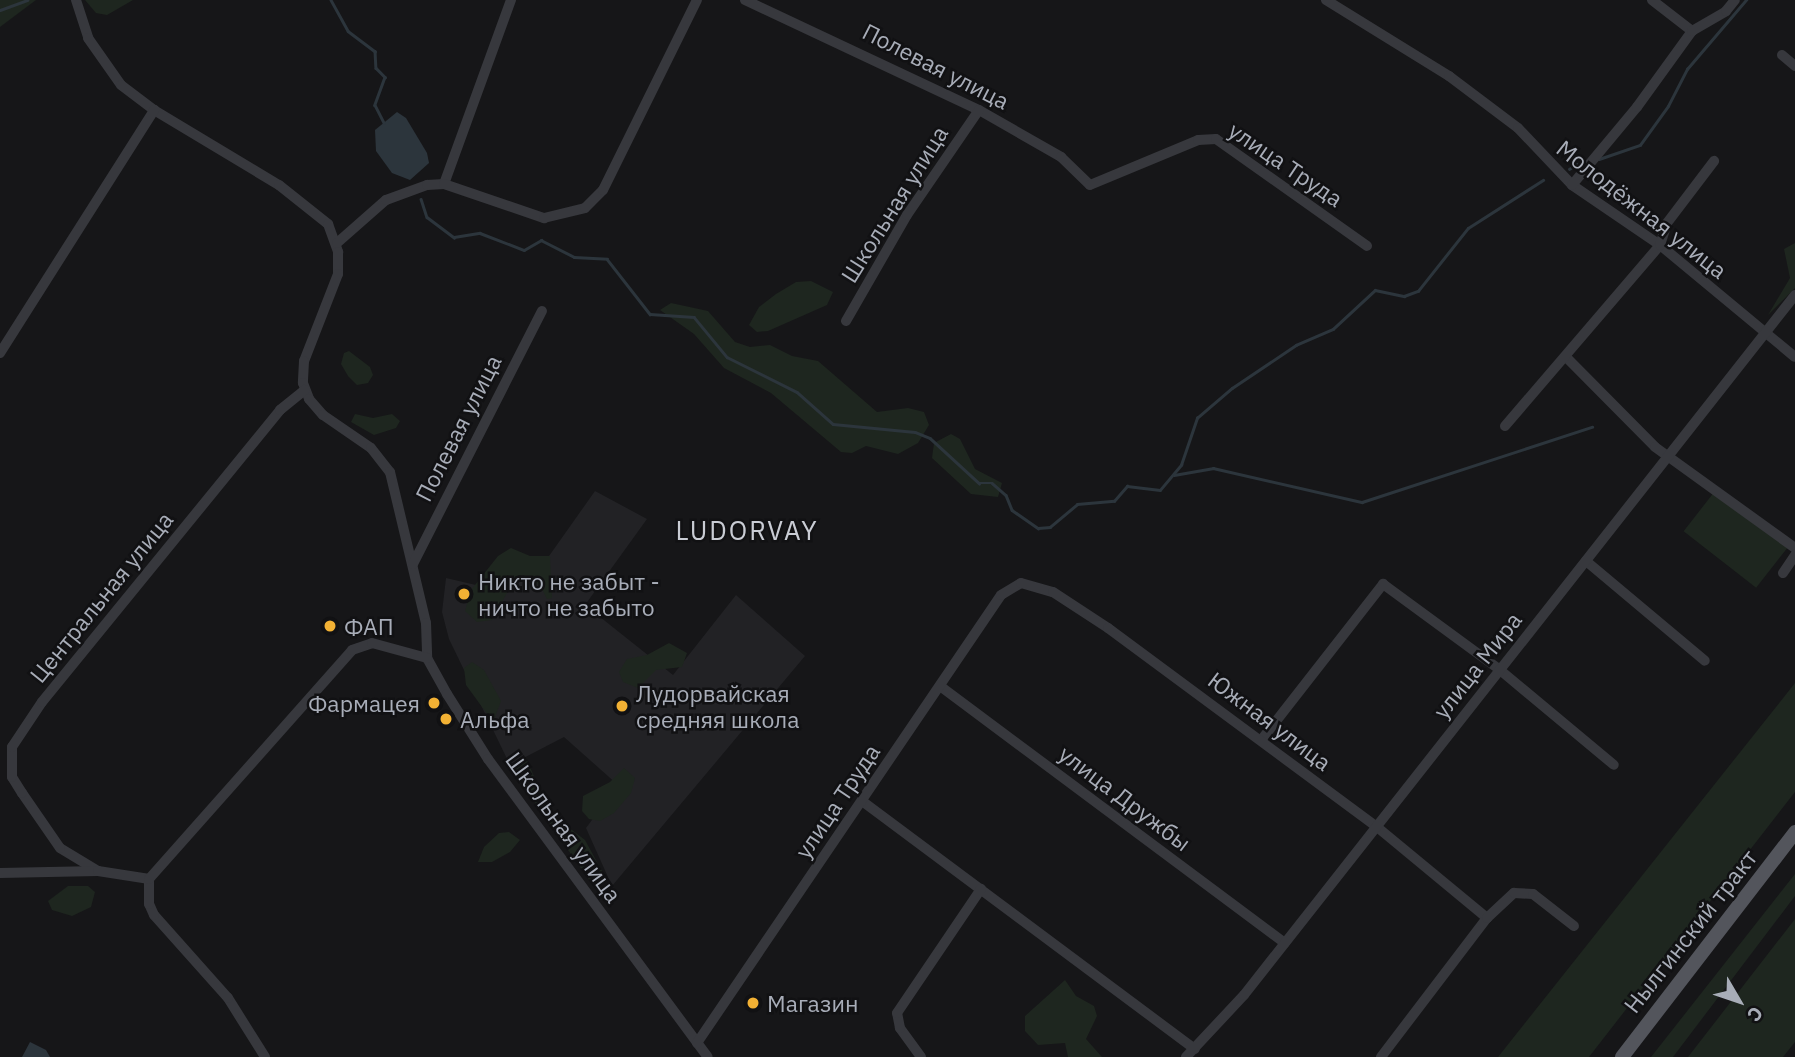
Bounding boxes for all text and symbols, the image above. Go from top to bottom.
street label: Полевая улица [858,17,1014,115]
street label: улица Труда [1224,116,1348,212]
street label: Школьная улица [835,121,953,287]
street label: Молодёжная улица [1551,134,1733,284]
street label: Полевая улица [409,350,507,506]
street label: Центральная улица [24,506,178,688]
district label: LUDORVAY [676,515,818,547]
place label: Никто не забыт - ничто не забыто [478,567,660,621]
marker: Никто не забыт - ничто не забыто [456,586,472,602]
street label: улица Мира [1427,606,1527,724]
place label: ФАП [344,612,394,640]
marker: ФАП [322,618,338,634]
street label: Южная улица [1203,666,1337,776]
place label: Лудорвайская средняя школа [636,679,800,733]
place label: Фармацея [308,689,420,717]
marker: Фармацея [426,695,442,711]
marker: Лудорвайская средняя школа [614,698,630,714]
place label: Альфа [460,705,530,733]
marker: Альфа [438,711,454,727]
street label: улица Труда [789,739,885,863]
street label: улица Дружбы [1054,739,1196,857]
street label: Школьная улица [500,746,628,908]
street label: Нылгинский тракт [1618,844,1762,1018]
north arrow [1704,966,1774,1036]
place label: Магазин [767,989,858,1017]
marker: Магазин [745,995,761,1011]
text: С [1742,1002,1769,1027]

